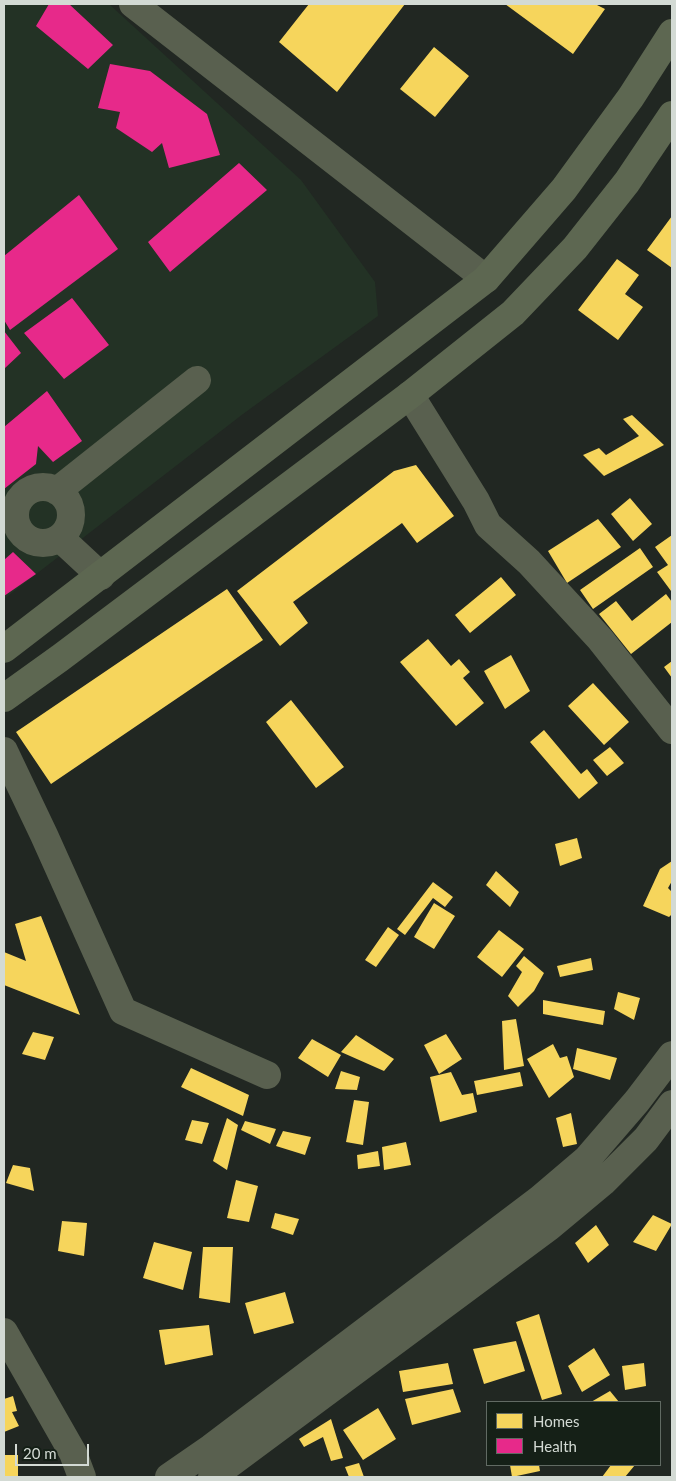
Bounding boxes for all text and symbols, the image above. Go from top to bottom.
legend [486,1401,661,1466]
text: Homes [533,1412,579,1430]
scale bar [18,1434,91,1466]
text: Health [533,1437,577,1455]
text: 20 m [23,1444,57,1462]

